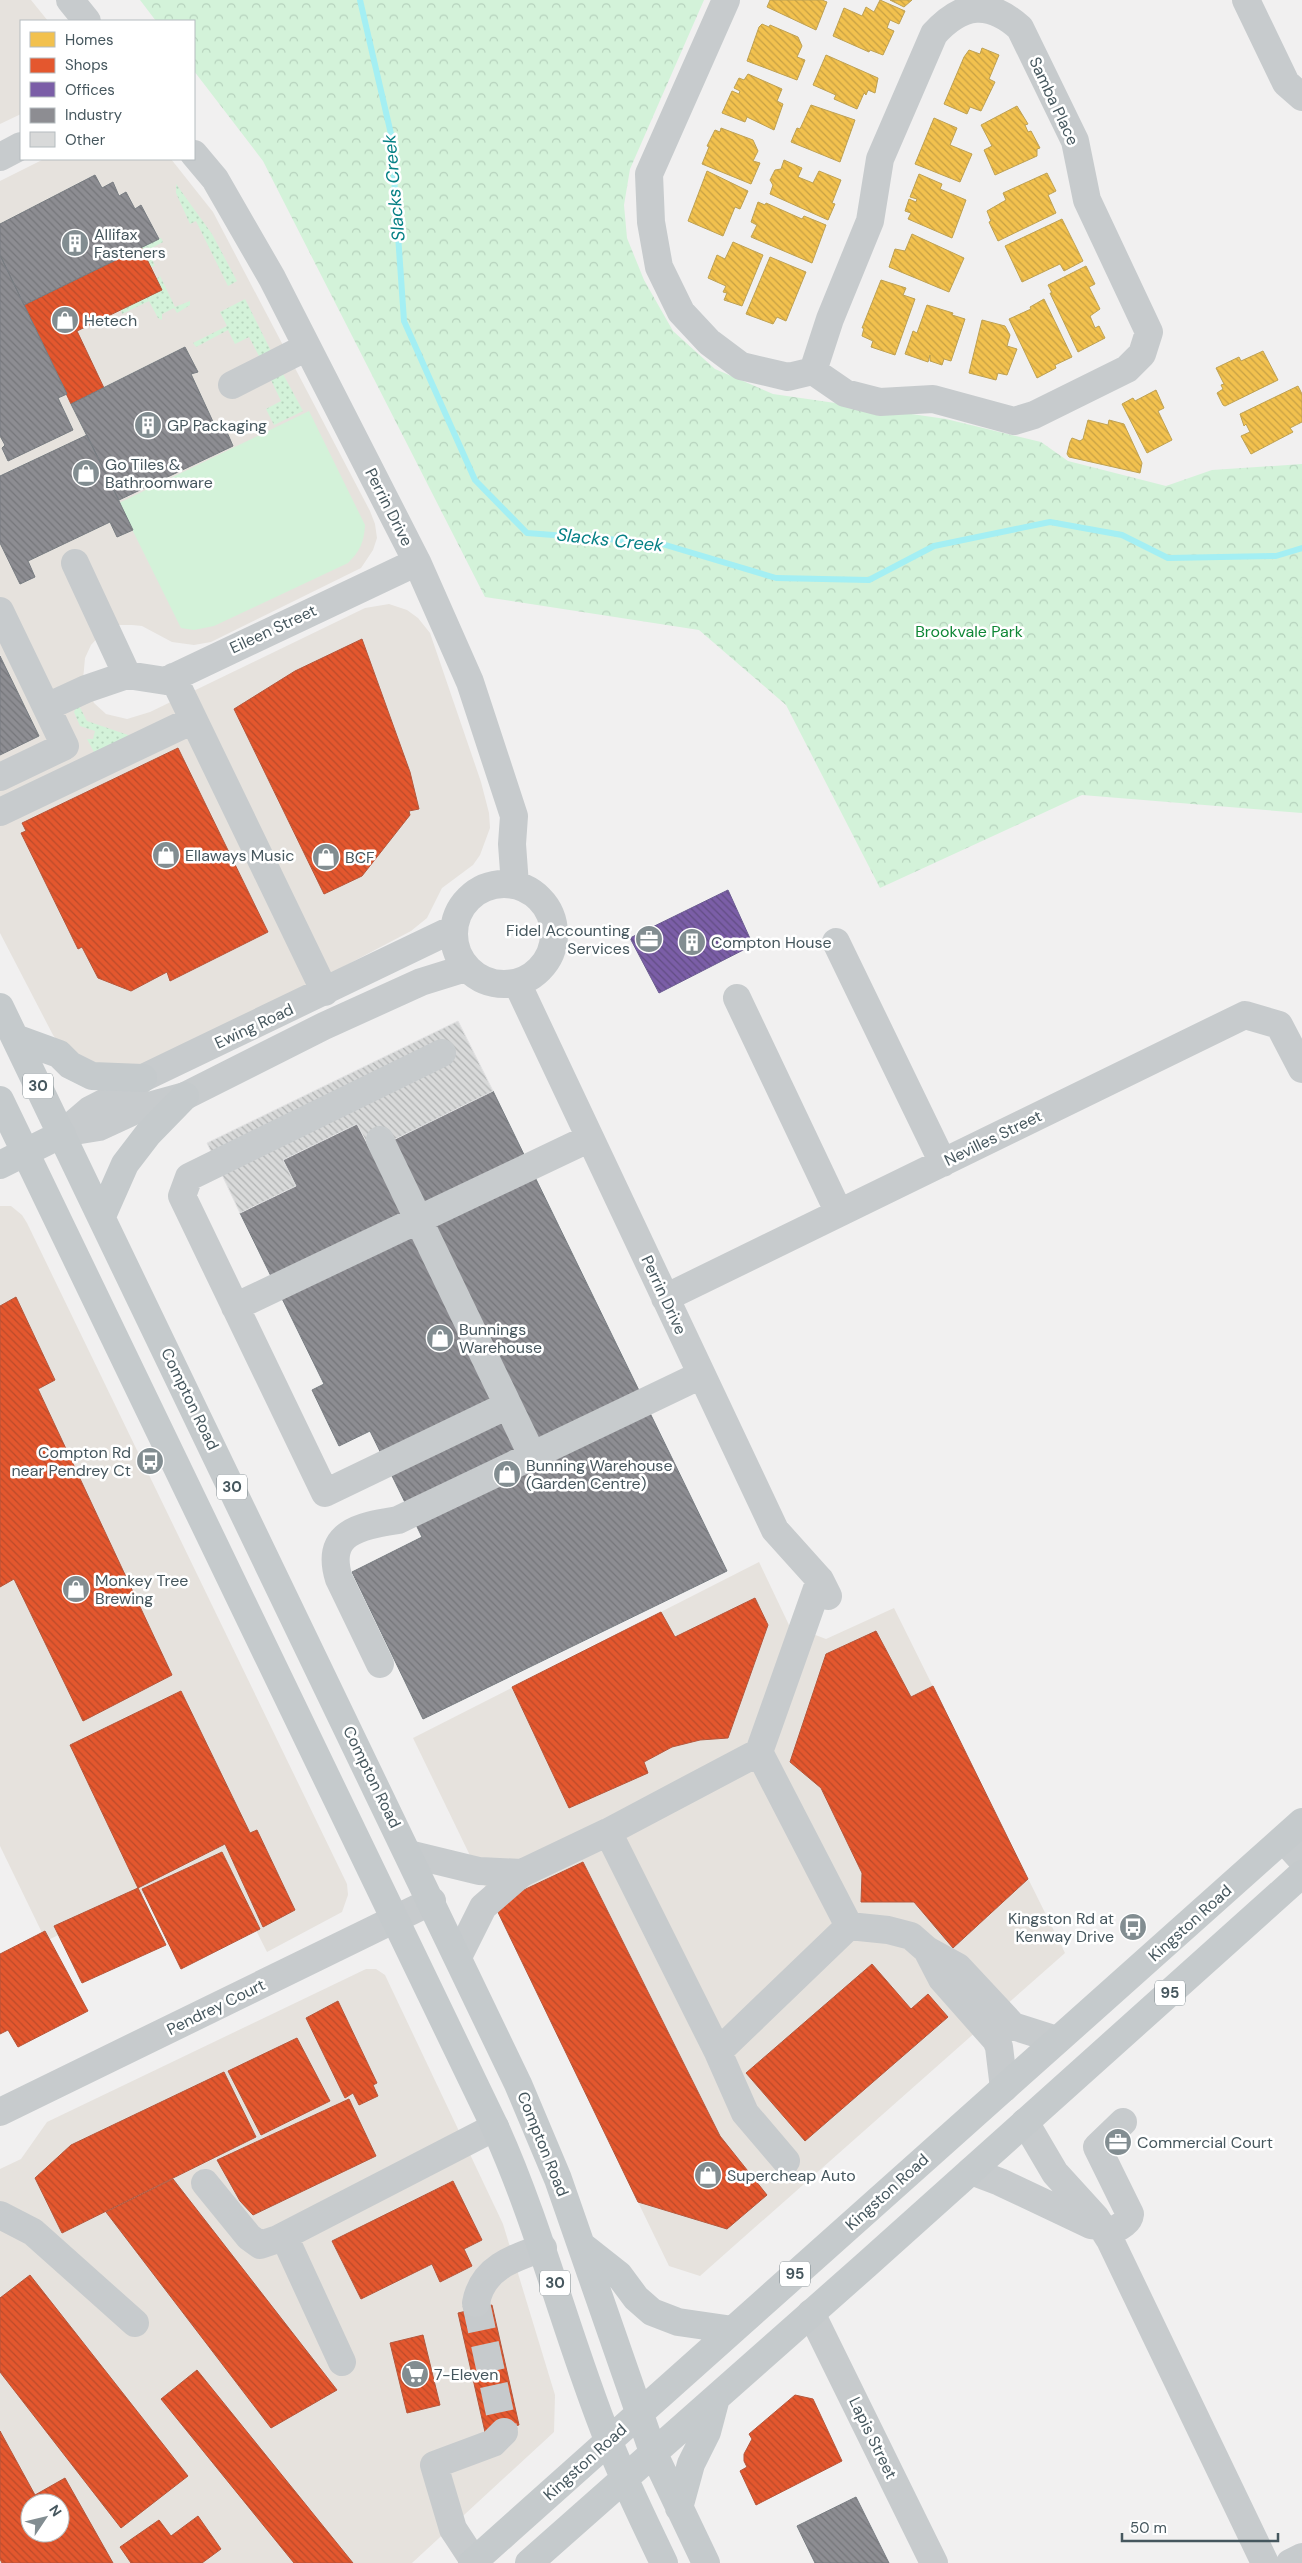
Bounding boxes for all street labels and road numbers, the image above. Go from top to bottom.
street label: Samba Place [1024,54,1084,148]
street label: Perrin Drive [360,464,418,550]
street label: Eileen Street [226,600,320,658]
street label: Ewing Road [211,999,297,1053]
road number: 30 [23,1074,53,1098]
street label: Nevilles Street [941,1105,1045,1171]
street label: Perrin Drive [637,1252,691,1338]
street label: Compton Road [156,1344,224,1454]
road number: 30 [217,1474,247,1500]
street label: Compton Road [338,1722,406,1832]
street label: Kingston Road [1144,1880,1236,1966]
street label: Pendrey Court [163,1974,269,2040]
road number: 95 [1155,1980,1185,2006]
street label: Compton Road [512,2089,574,2199]
street label: Kingston Road [841,2149,933,2235]
road number: 95 [780,2262,810,2286]
road number: 30 [540,2270,570,2296]
street label: Lapis Street [844,2394,902,2482]
street label: Kingston Road [539,2419,631,2505]

